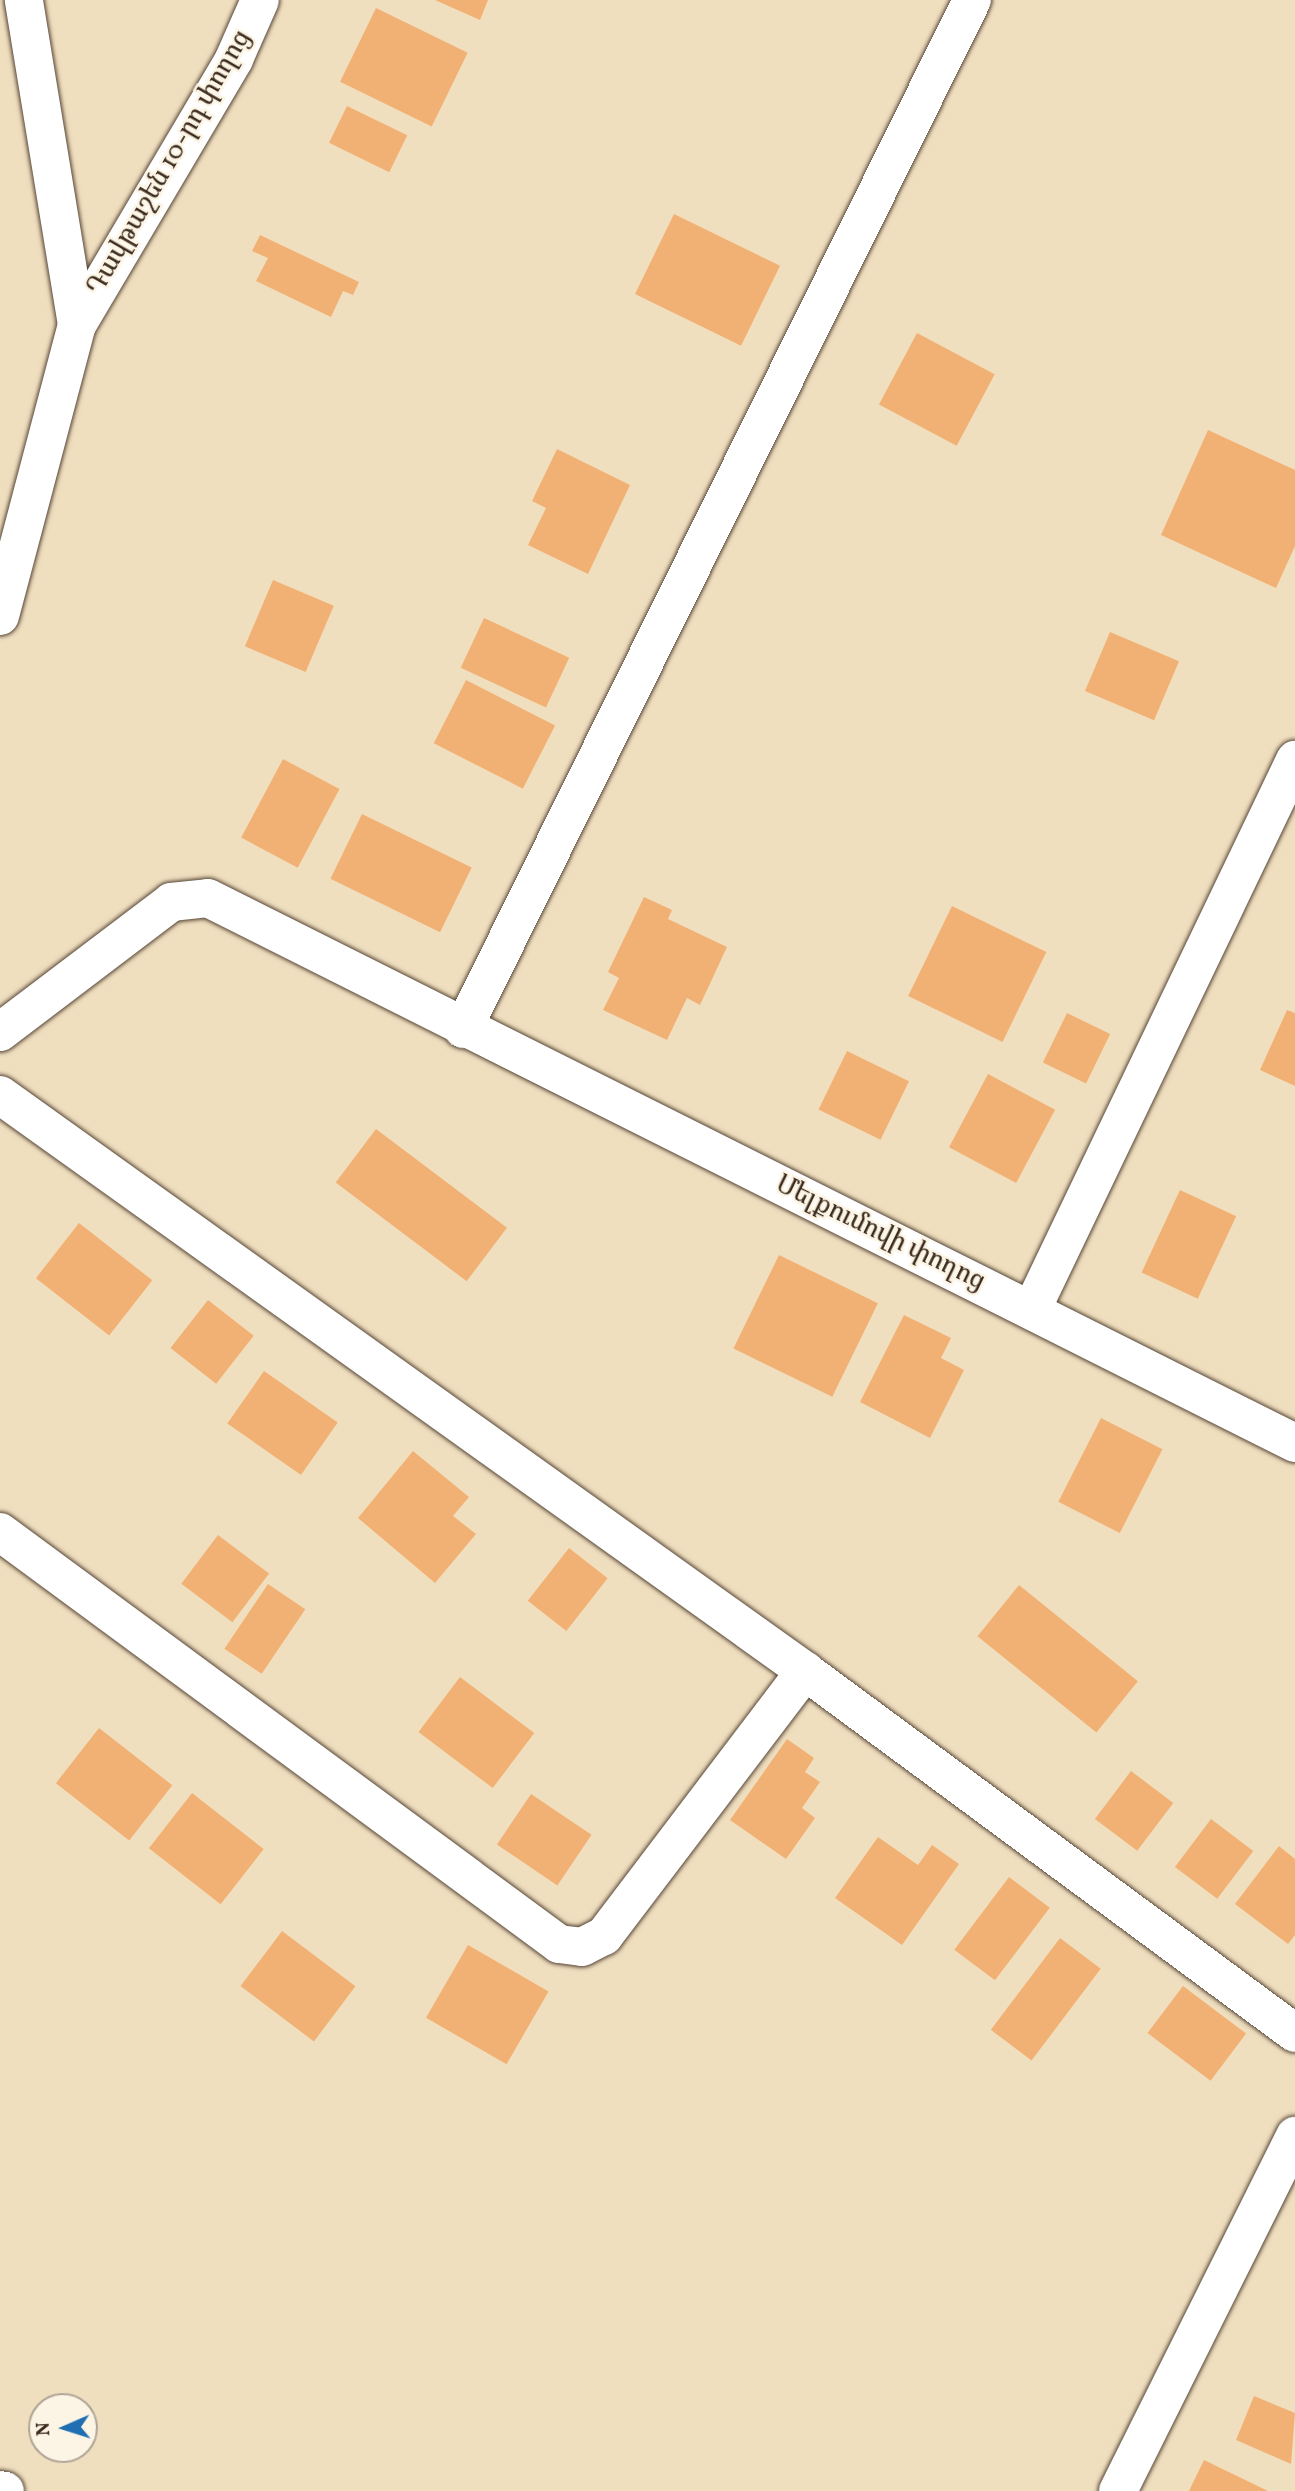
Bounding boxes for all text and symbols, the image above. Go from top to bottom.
street label: Դավթաշեն 10-րդ փողոց [81,25,259,301]
street label: Մելքումովի փողոց [770,1170,990,1298]
north arrow [28,2393,98,2463]
text: N [31,2421,57,2437]

